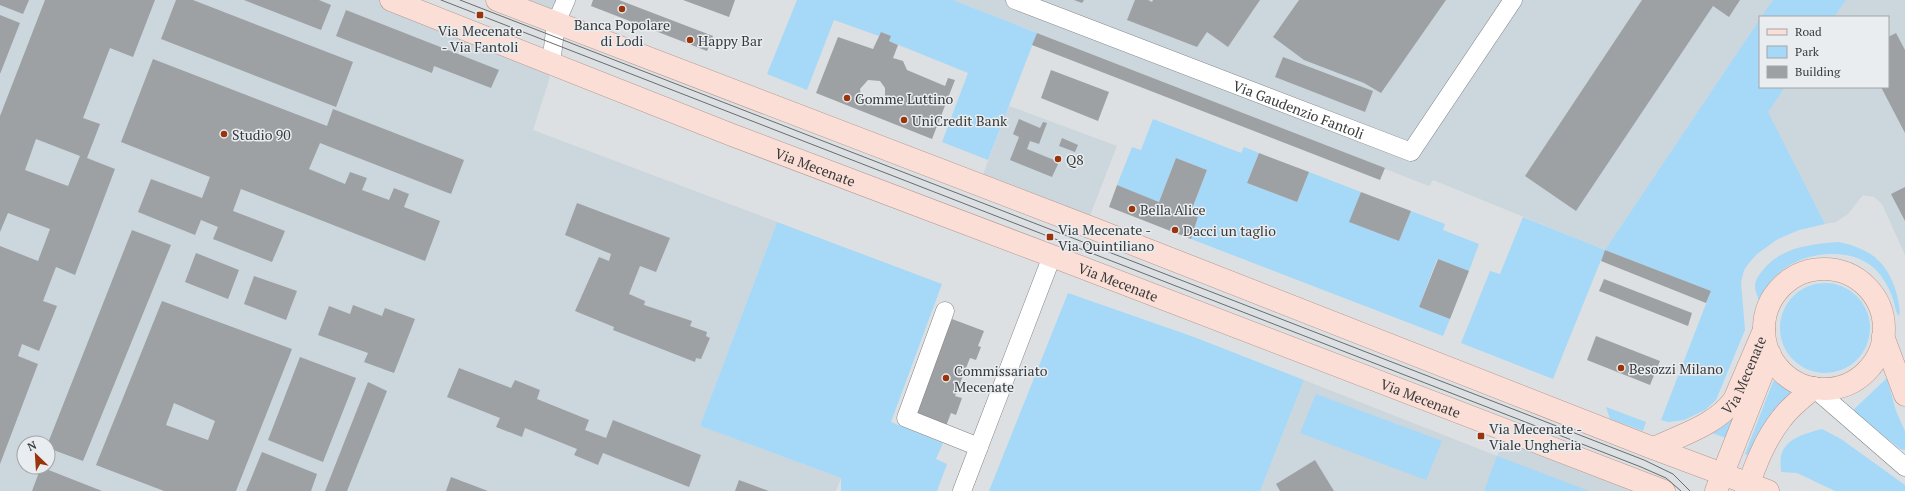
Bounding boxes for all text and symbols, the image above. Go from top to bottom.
marker: Banca Popolare di Lodi [617,4,627,14]
marker: Via Mecenate - Via Fantoli [475,10,485,20]
place label: Banca Popolare di Lodi [574,15,670,50]
legend [1759,16,1889,88]
place label: Via Mecenate - Via Fantoli [438,21,522,56]
text: Road [1795,24,1822,39]
place label: Happy Bar [698,31,763,50]
marker: Happy Bar [685,35,695,45]
text: Park [1795,44,1820,59]
text: Building [1795,64,1841,79]
street label: Via Gaudenzio Fantoli [1231,75,1367,143]
place label: Gomme Luttino [855,89,954,108]
marker: Gomme Luttino [842,93,852,103]
place label: UniCredit Bank [912,111,1008,130]
marker: UniCredit Bank [899,115,909,125]
place label: Studio 90 [232,125,291,144]
marker: Studio 90 [219,129,229,139]
street label: Via Mecenate [773,143,858,190]
place label: Q8 [1066,150,1084,169]
marker: Q8 [1053,154,1063,164]
place label: Bella Alice [1140,200,1206,219]
marker: Bella Alice [1127,204,1137,214]
place label: Via Mecenate - Via Quintiliano [1058,220,1154,255]
place label: Dacci un taglio [1183,221,1276,240]
marker: Dacci un taglio [1170,225,1180,235]
marker: Via Mecenate - Via Quintiliano [1045,232,1055,242]
street label: Via Mecenate [1076,257,1161,306]
street label: Via Mecenate [1717,333,1770,418]
place label: Besozzi Milano [1629,359,1723,378]
place label: Commissariato Mecenate [954,361,1048,396]
marker: Besozzi Milano [1616,363,1626,373]
marker: Commissariato Mecenate [941,373,951,383]
street label: Via Mecenate [1378,374,1464,422]
place label: Via Mecenate - Viale Ungheria [1489,419,1582,454]
marker: Via Mecenate - Viale Ungheria [1476,431,1486,441]
north arrow [16,435,56,475]
text: N [25,438,39,454]

